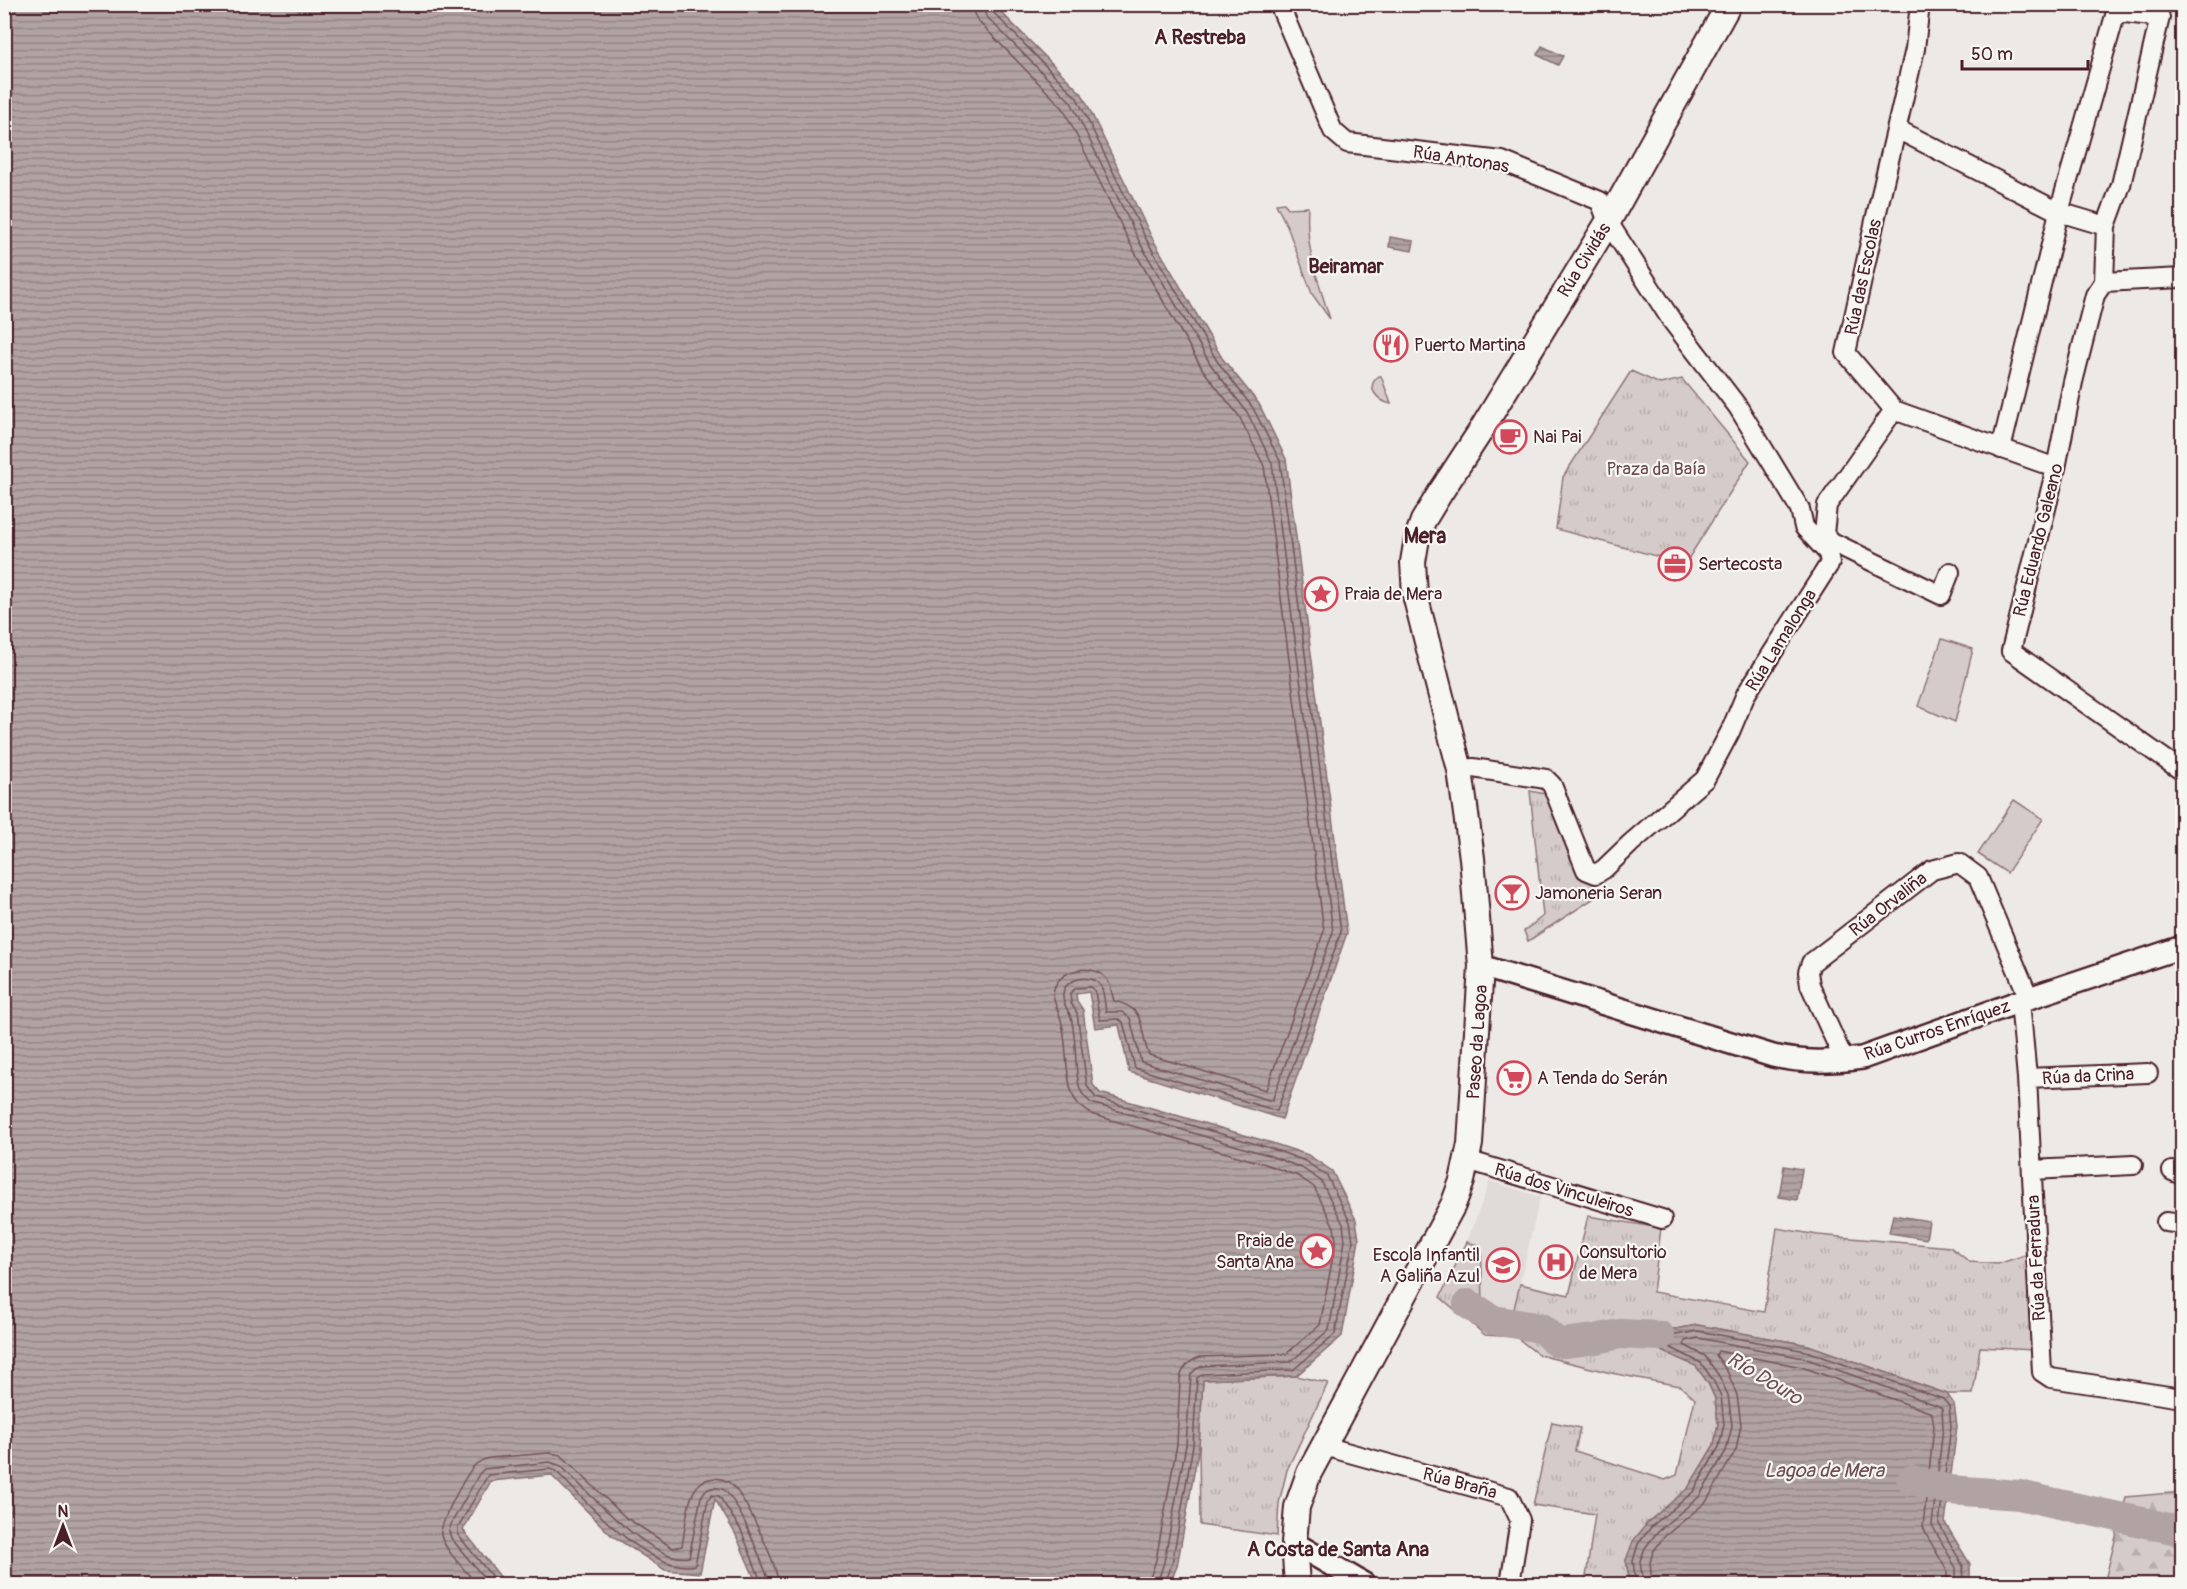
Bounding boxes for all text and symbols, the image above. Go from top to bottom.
district label: A Restreba [1154,25,1246,50]
scale bar [1962,33,2088,71]
text: 50 m [1971,43,2013,66]
street label: Rúa Antonas [1411,141,1511,178]
street label: Rúa das Escolas [1840,217,1887,337]
street label: Rúa Cividás [1553,219,1616,302]
district label: Beiramar [1308,254,1385,279]
restaurant icon: Puerto Martina [1373,327,1409,363]
place label: Puerto Martina [1414,334,1526,357]
cafe icon: Nai Pai [1492,419,1528,455]
place label: Nai Pai [1533,426,1581,449]
park label: Praza da Baía [1606,458,1706,481]
street label: Rúa Eduardo Galeano [2008,461,2069,619]
district label: Mera [1404,523,1447,550]
office icon: Sertecosta [1657,546,1693,582]
place label: Sertecosta [1698,553,1782,576]
place icon: Praia de Mera [1303,576,1339,612]
place label: Praia de Mera [1344,583,1442,606]
street label: Rúa Lamalonga [1741,585,1822,696]
street label: Rúa Orvaliña [1845,867,1932,942]
bar icon: Jamoneria Seran [1494,875,1530,911]
place label: Jamoneria Seran [1535,882,1662,905]
street label: Paseo da Lagoa [1462,984,1493,1100]
street label: Rúa Curros Enríquez [1861,995,2013,1066]
supermarket icon: A Tenda do Serán [1496,1060,1532,1096]
street label: Rúa da Crina [2041,1063,2135,1090]
place label: A Tenda do Serán [1537,1067,1668,1090]
street label: Rúa dos Vinculeiros [1491,1158,1636,1223]
street label: Rúa da Ferradura [2022,1194,2051,1322]
place label: Praia de Santa Ana [1216,1230,1294,1274]
place icon: Praia de Santa Ana [1299,1233,1335,1269]
place label: Consultorio de Mera [1579,1241,1667,1285]
place label: Escola Infantil A Galiña Azul [1373,1244,1480,1288]
hospital icon: Consultorio de Mera [1538,1244,1574,1280]
school or university icon: Escola Infantil A Galiña Azul [1485,1247,1521,1283]
water label: Río Douro [1723,1346,1808,1411]
water label: Lagoa de Mera [1764,1458,1886,1483]
street label: Rúa Braña [1420,1463,1499,1504]
north arrow [33,1496,93,1556]
text: N [58,1502,69,1522]
district label: A Costa de Santa Ana [1247,1537,1429,1562]

